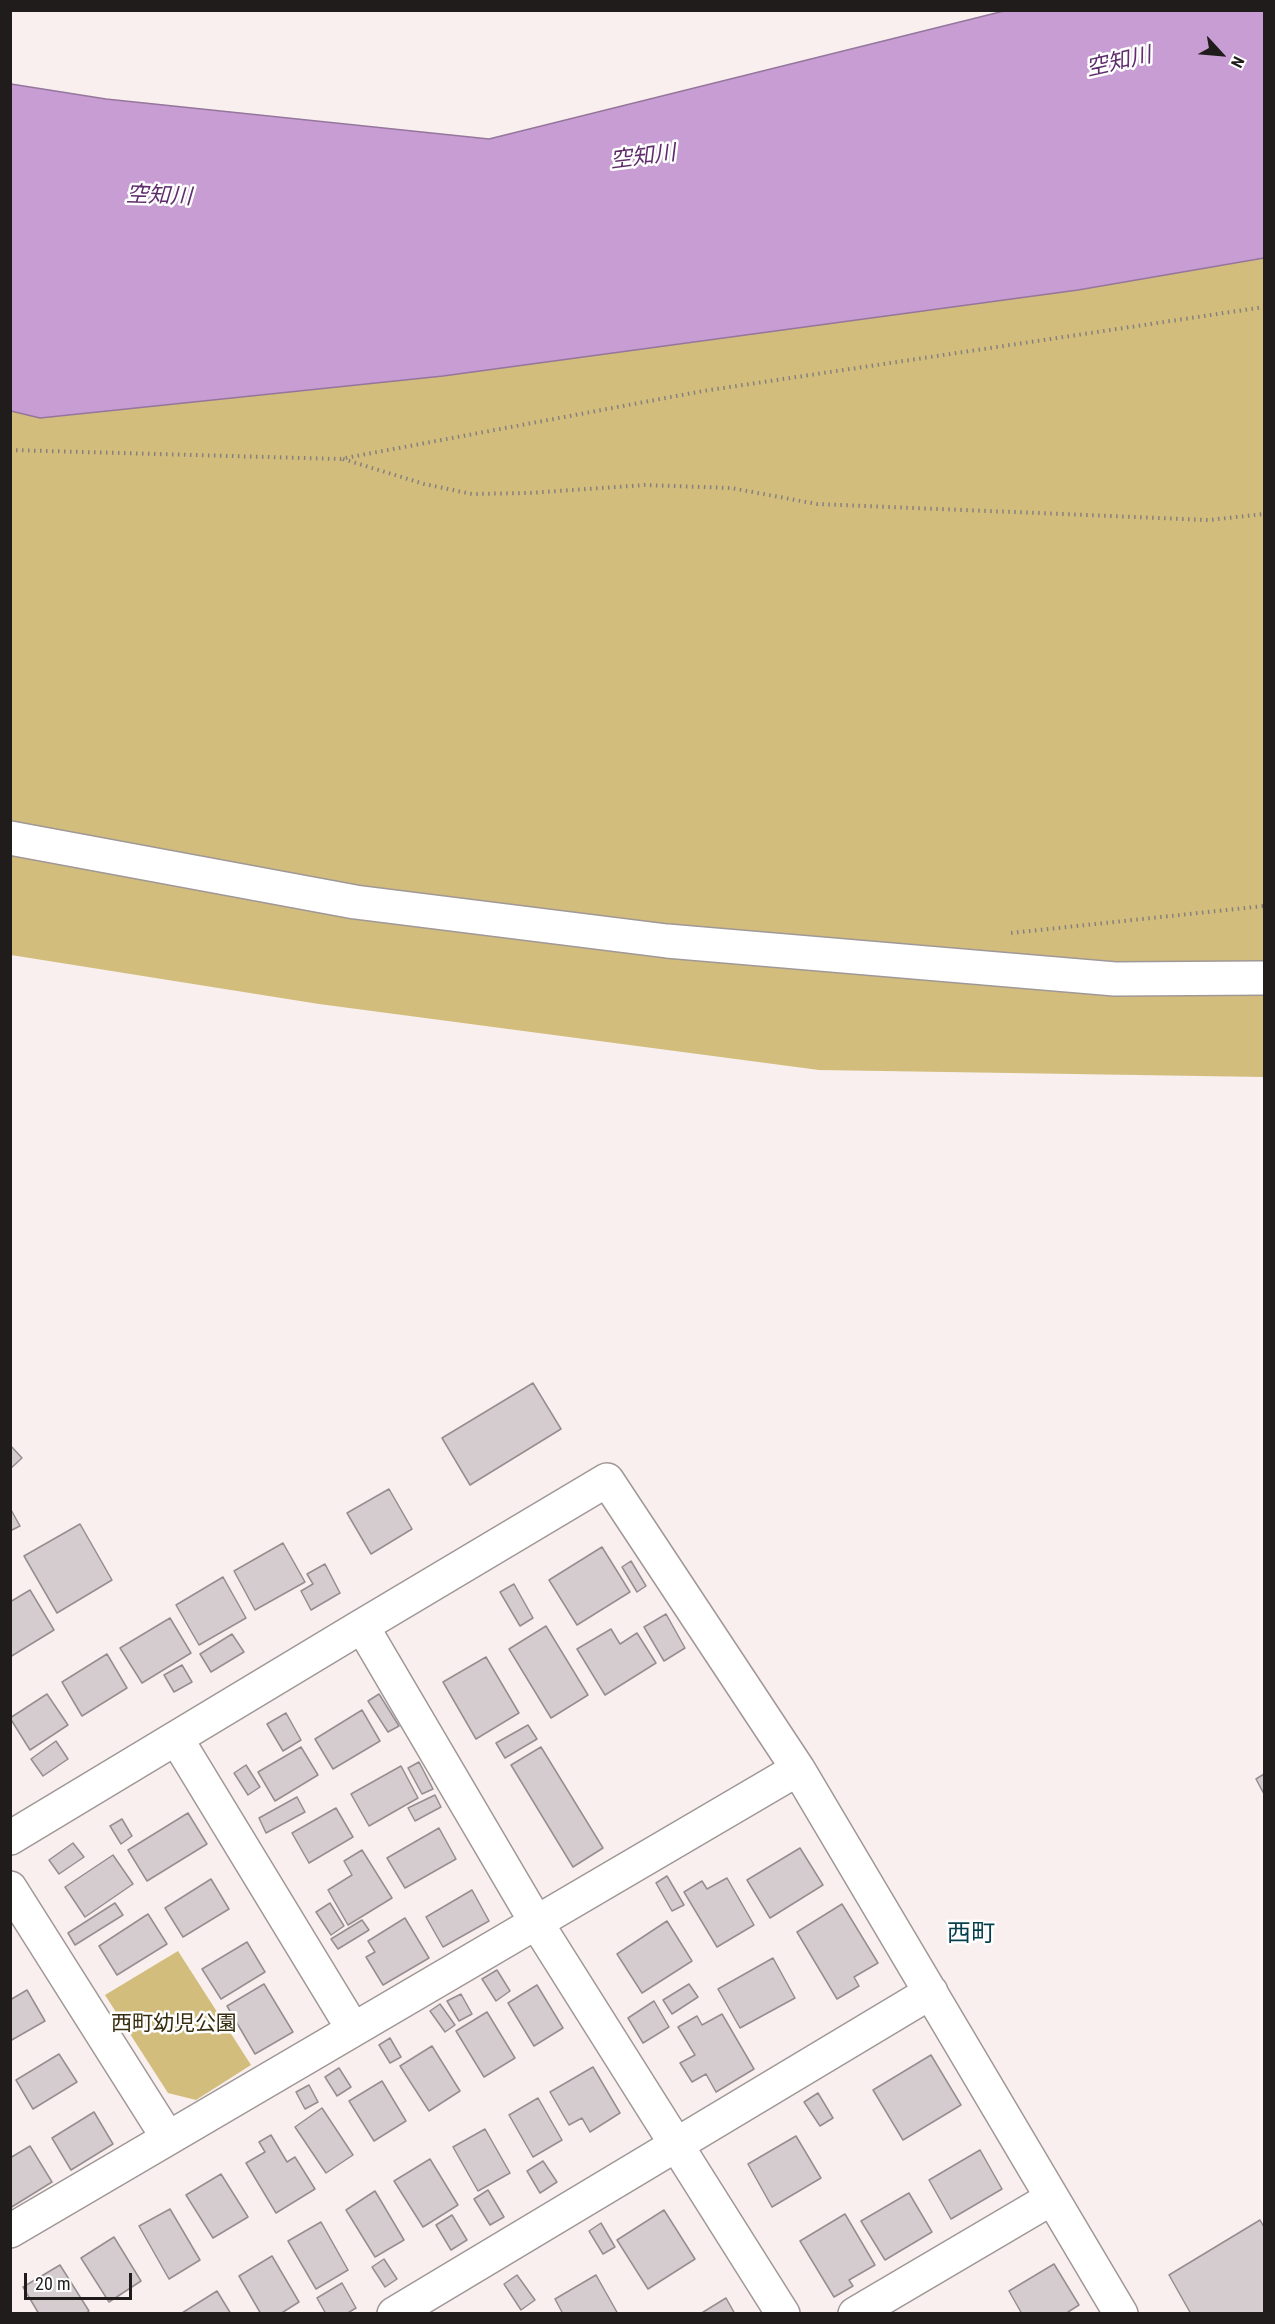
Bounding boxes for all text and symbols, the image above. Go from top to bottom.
north arrow [1191,24,1251,84]
water label: 空知川 [1084,43,1154,83]
text: N [1227,54,1248,71]
water label: 空知川 [609,141,677,175]
water label: 空知川 [126,183,192,211]
district label: 西町 [947,1921,995,1949]
park label: 西町幼児公園 [111,2012,237,2038]
scale bar [27,2261,135,2299]
text: 20 m [35,2273,70,2294]

